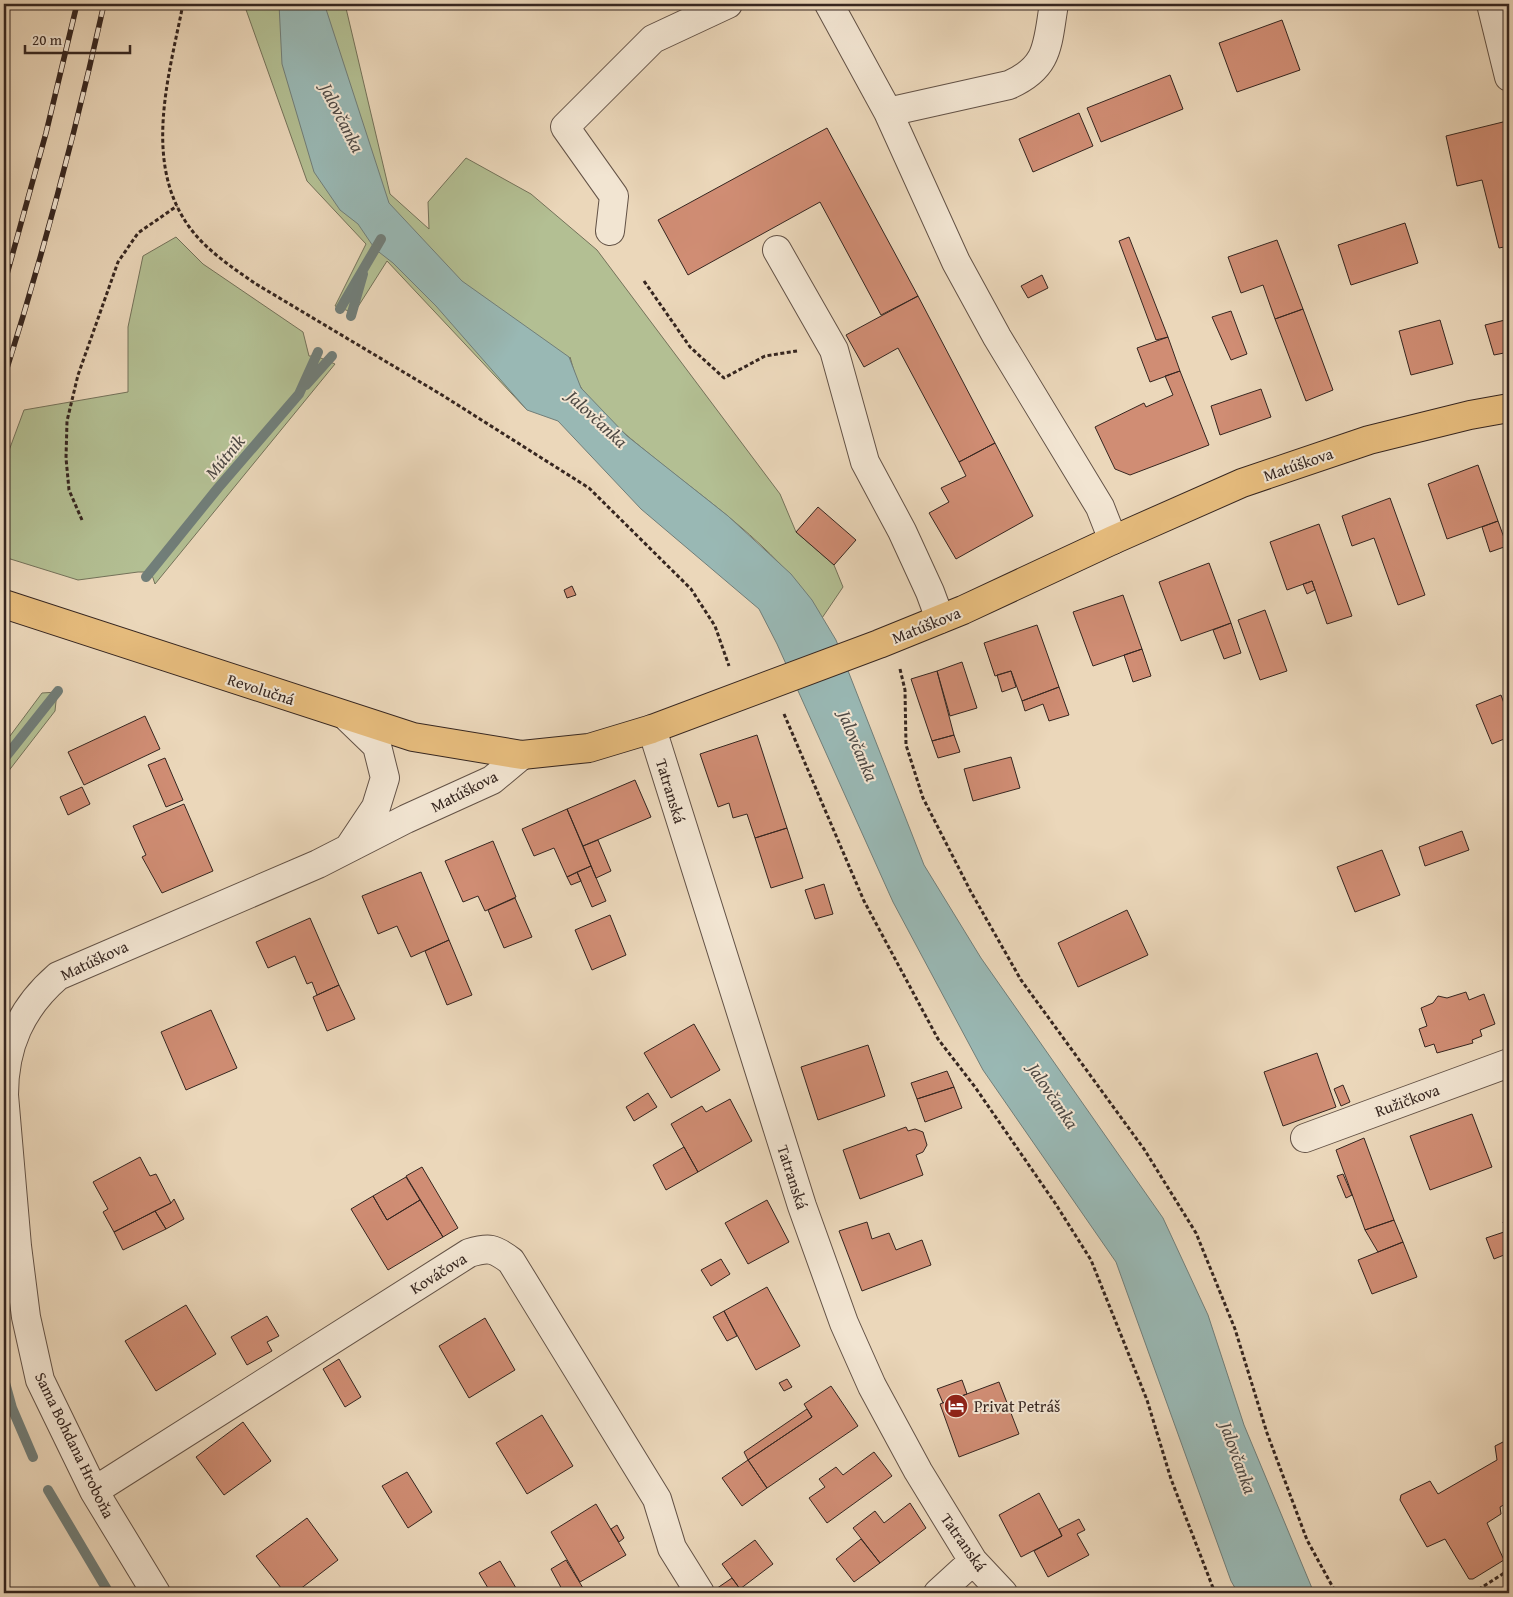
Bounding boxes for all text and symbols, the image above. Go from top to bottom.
scale bar [25,22,130,54]
text: 20 m [32,29,63,50]
water label: Jalovčanka [312,76,372,158]
water label: Jalovčanka [559,381,634,454]
water label: Mútnik [198,428,252,485]
street label: Matúškova [1260,441,1336,487]
street label: Matúškova [888,600,964,650]
street label: Revolučná [224,667,298,711]
water label: Jalovčanka [830,703,886,786]
street label: Tatranská [650,756,692,827]
street label: Matúškova [426,764,502,818]
street label: Matúškova [56,934,132,986]
water label: Jalovčanka [1020,1055,1086,1135]
street label: Ružičkova [1371,1077,1443,1123]
street label: Tatranská [771,1142,815,1213]
street label: Kováčova [405,1246,471,1300]
street label: Sama Bohdana Hroboňa [29,1368,121,1523]
hotel icon: Privat Petráš [943,1393,969,1419]
place label: Privat Petráš [974,1394,1060,1418]
water label: Jalovčanka [1212,1415,1264,1498]
street label: Tatranská [935,1508,993,1577]

